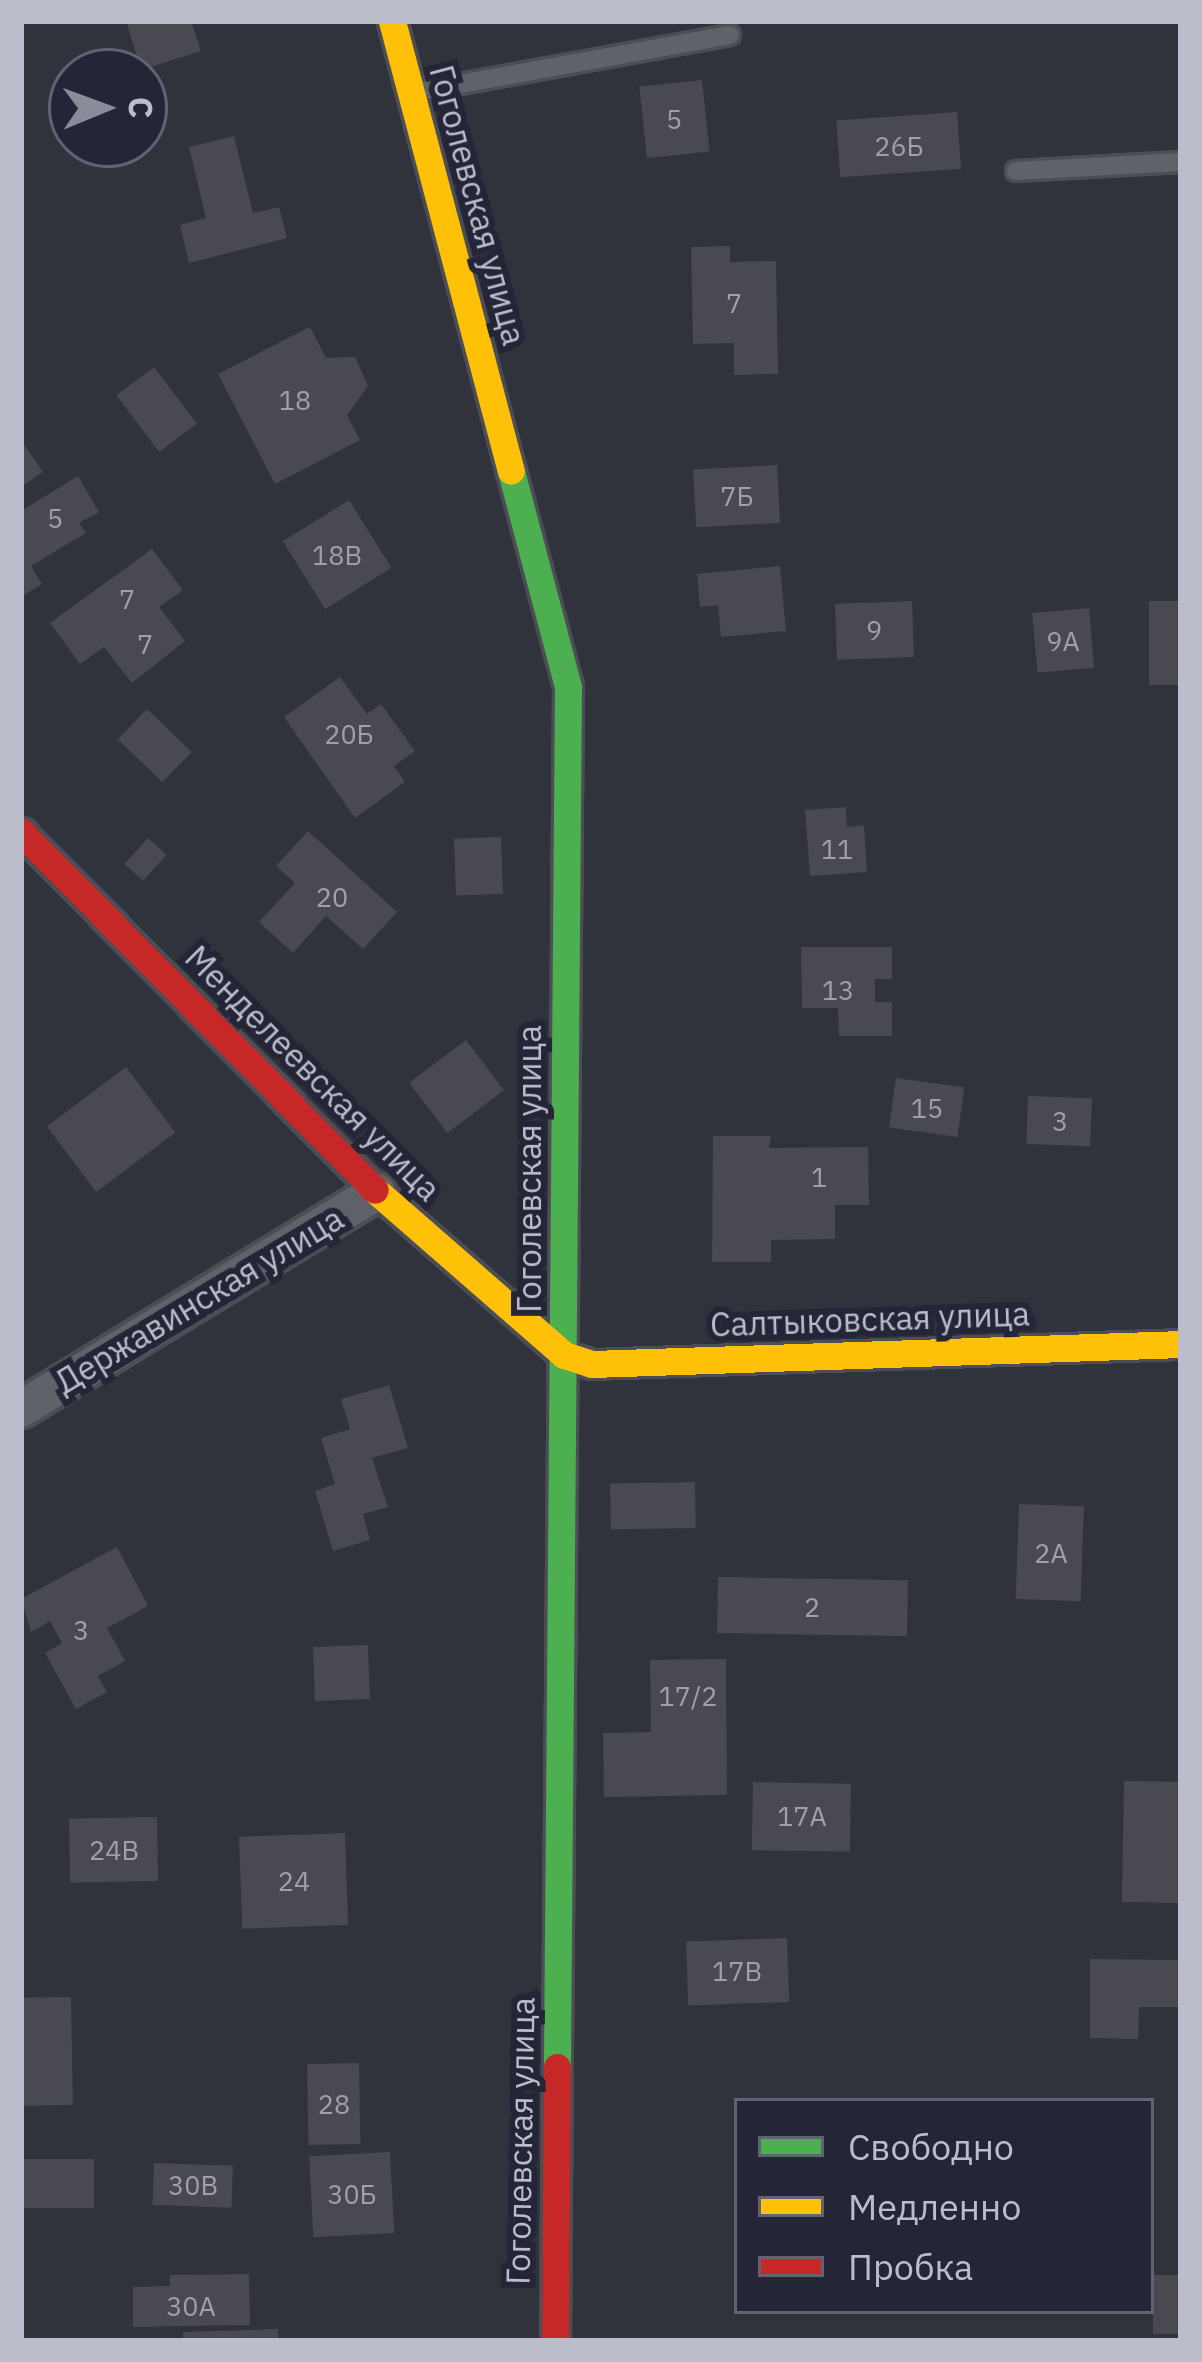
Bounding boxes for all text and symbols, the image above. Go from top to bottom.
north arrow [48,48,168,168]
street label: Гоголевская улица [422,61,534,349]
text: С [120,96,163,119]
house number: 5 [666,103,682,135]
house number: 26Б [874,130,924,162]
house number: 7 [726,287,742,319]
house number: 18 [279,384,311,416]
house number: 7Б [720,480,754,512]
house number: 5 [47,502,63,534]
house number: 18В [312,539,362,571]
house number: 7 [119,583,135,615]
house number: 9 [866,614,882,646]
house number: 9А [1046,625,1080,657]
house number: 7 [137,628,153,660]
house number: 20Б [324,718,374,750]
house number: 11 [821,833,853,865]
house number: 20 [316,881,348,913]
street label: Менделеевская улица [177,937,449,1209]
house number: 13 [822,974,854,1006]
street label: Гоголевская улица [509,1025,549,1313]
house number: 15 [911,1092,943,1124]
house number: 3 [1052,1105,1068,1137]
house number: 1 [811,1161,827,1193]
street label: Державинская улица [48,1198,350,1402]
street label: Салтыковская улица [709,1294,1031,1344]
house number: 2А [1034,1537,1068,1569]
house number: 2 [804,1591,820,1623]
house number: 3 [73,1614,89,1646]
house number: 17/2 [659,1680,717,1712]
house number: 17А [777,1800,827,1832]
house number: 24В [89,1834,139,1866]
house number: 24 [278,1865,310,1897]
house number: 17В [712,1955,762,1987]
street label: Гоголевская улица [498,1997,542,2285]
house number: 28 [318,2088,350,2120]
legend [734,2098,1154,2314]
text: Свободно [848,2123,1014,2170]
house number: 30В [168,2169,218,2201]
house number: 30Б [327,2178,377,2210]
text: Медленно [848,2183,1021,2230]
text: Пробка [848,2243,973,2290]
house number: 30А [166,2290,216,2322]

